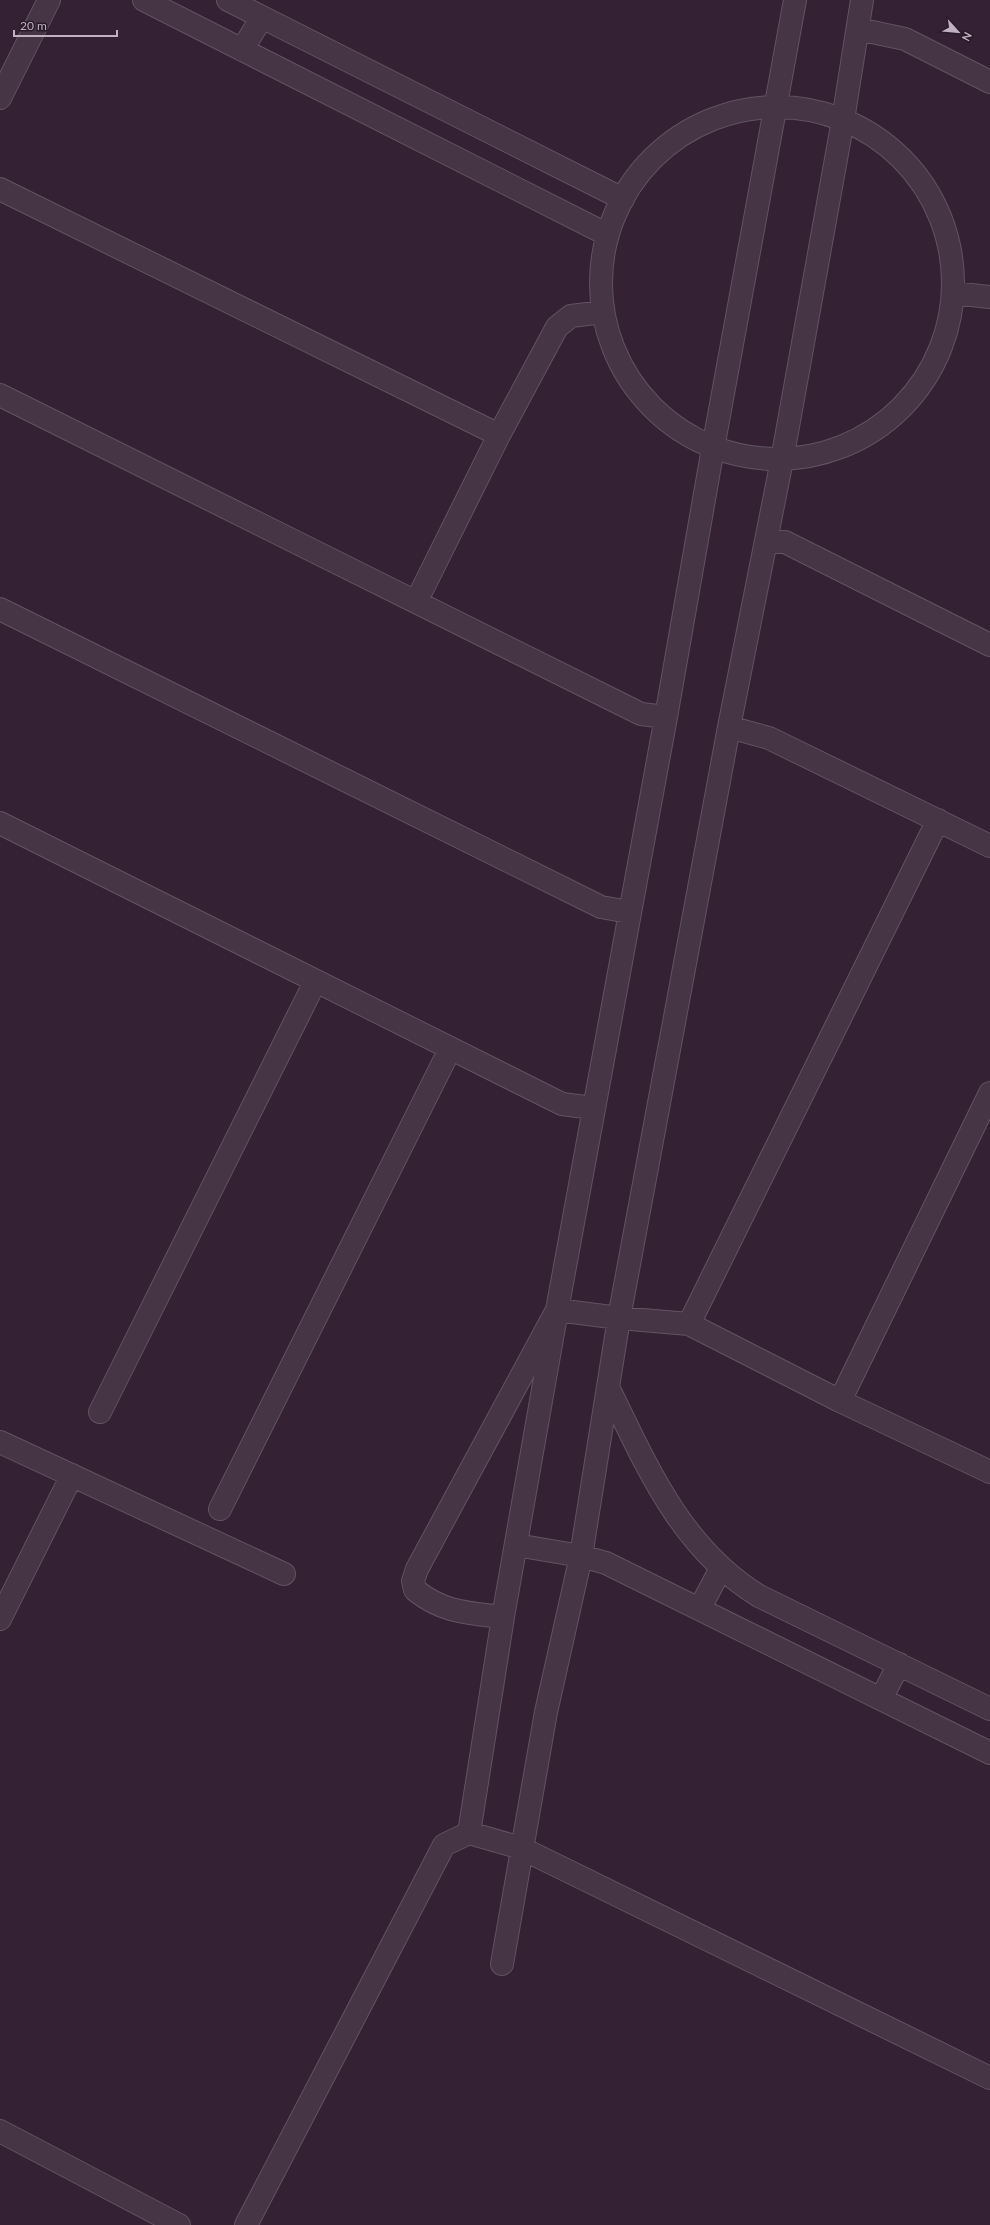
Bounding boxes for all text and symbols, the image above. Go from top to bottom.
scale bar [14,12,117,38]
north arrow [938,12,978,52]
text: 20 m [20,18,47,33]
text: N [960,30,975,43]

